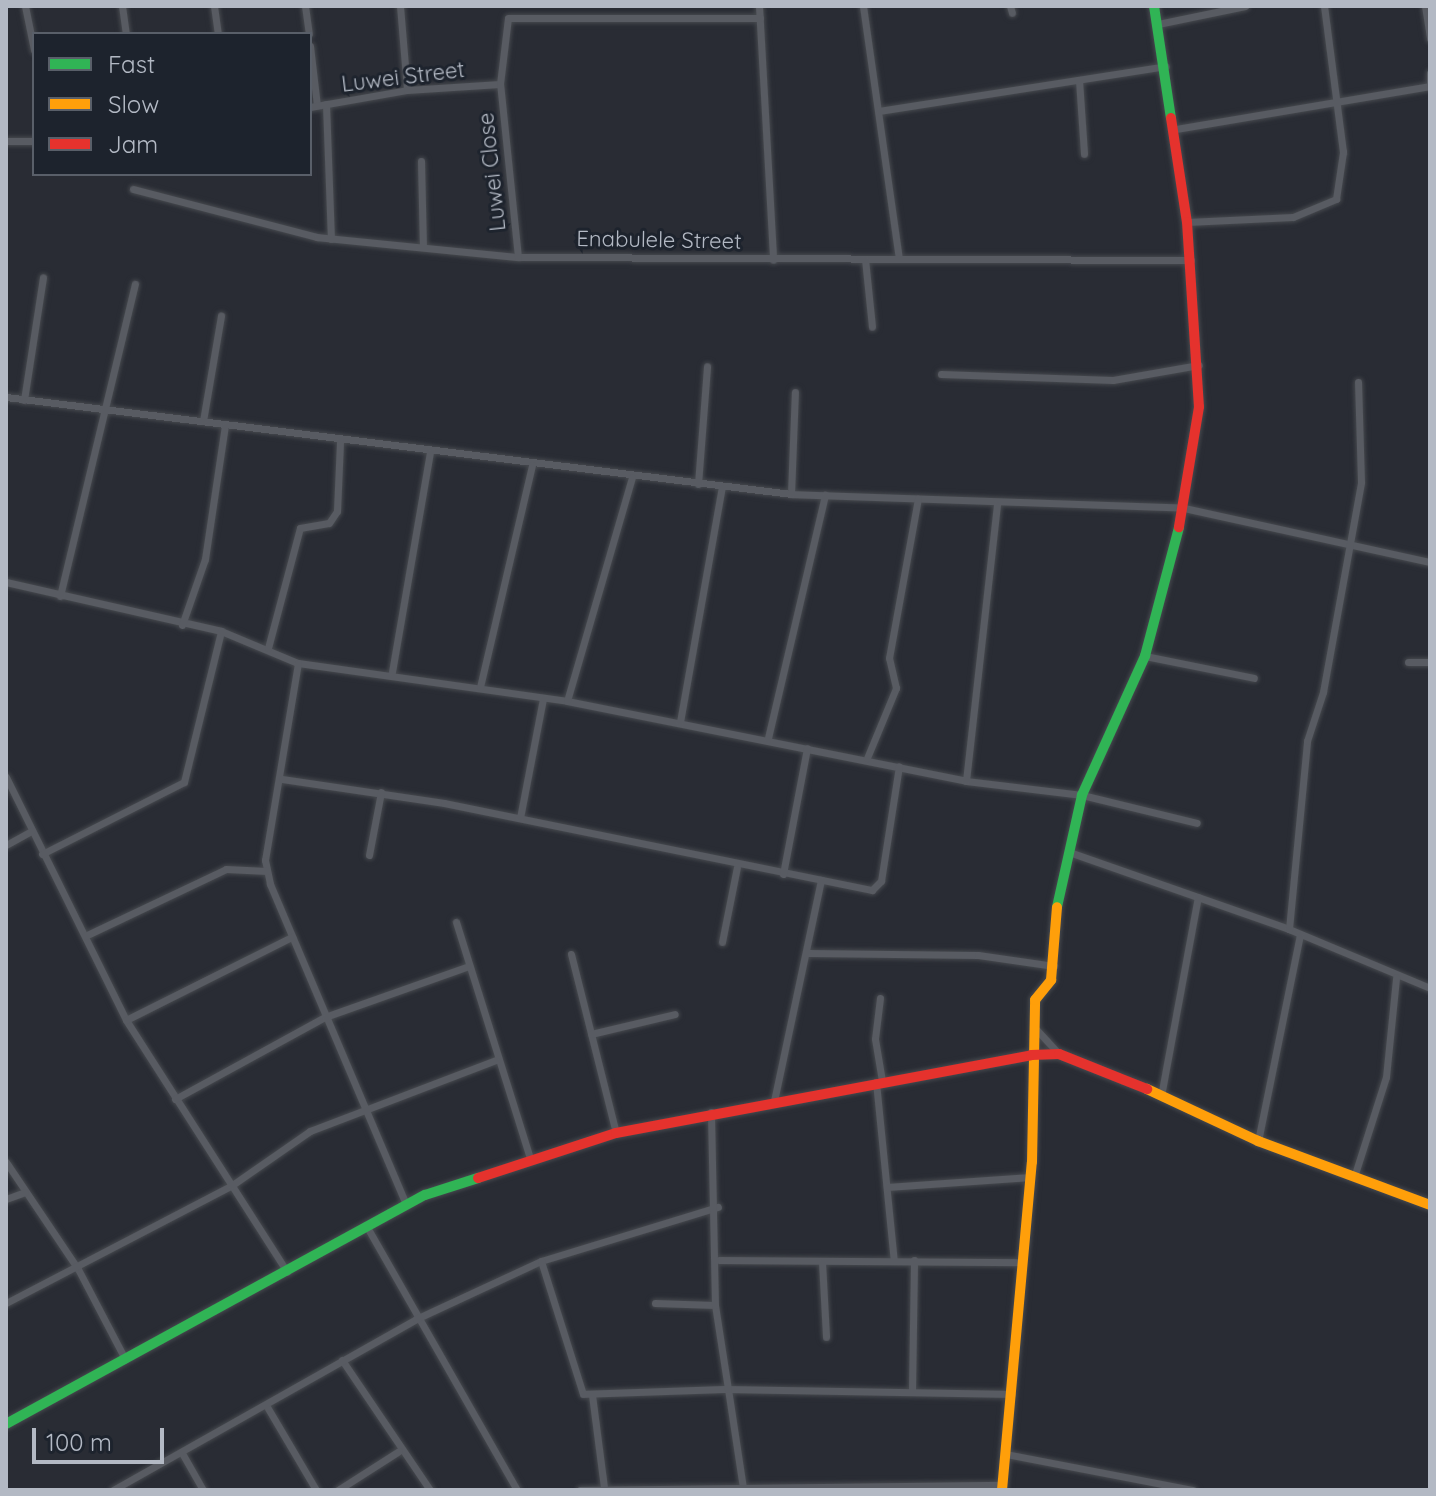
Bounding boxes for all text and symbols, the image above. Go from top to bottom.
legend [32,32,312,176]
text: Fast [108,49,155,79]
street label: Luwei Street [340,56,466,98]
text: Slow [108,89,159,119]
street label: Luwei Close [473,111,511,233]
text: Jam [108,129,158,159]
street label: Enabulele Street [576,225,742,255]
scale bar [36,1412,168,1462]
text: 100 m [46,1427,112,1457]

